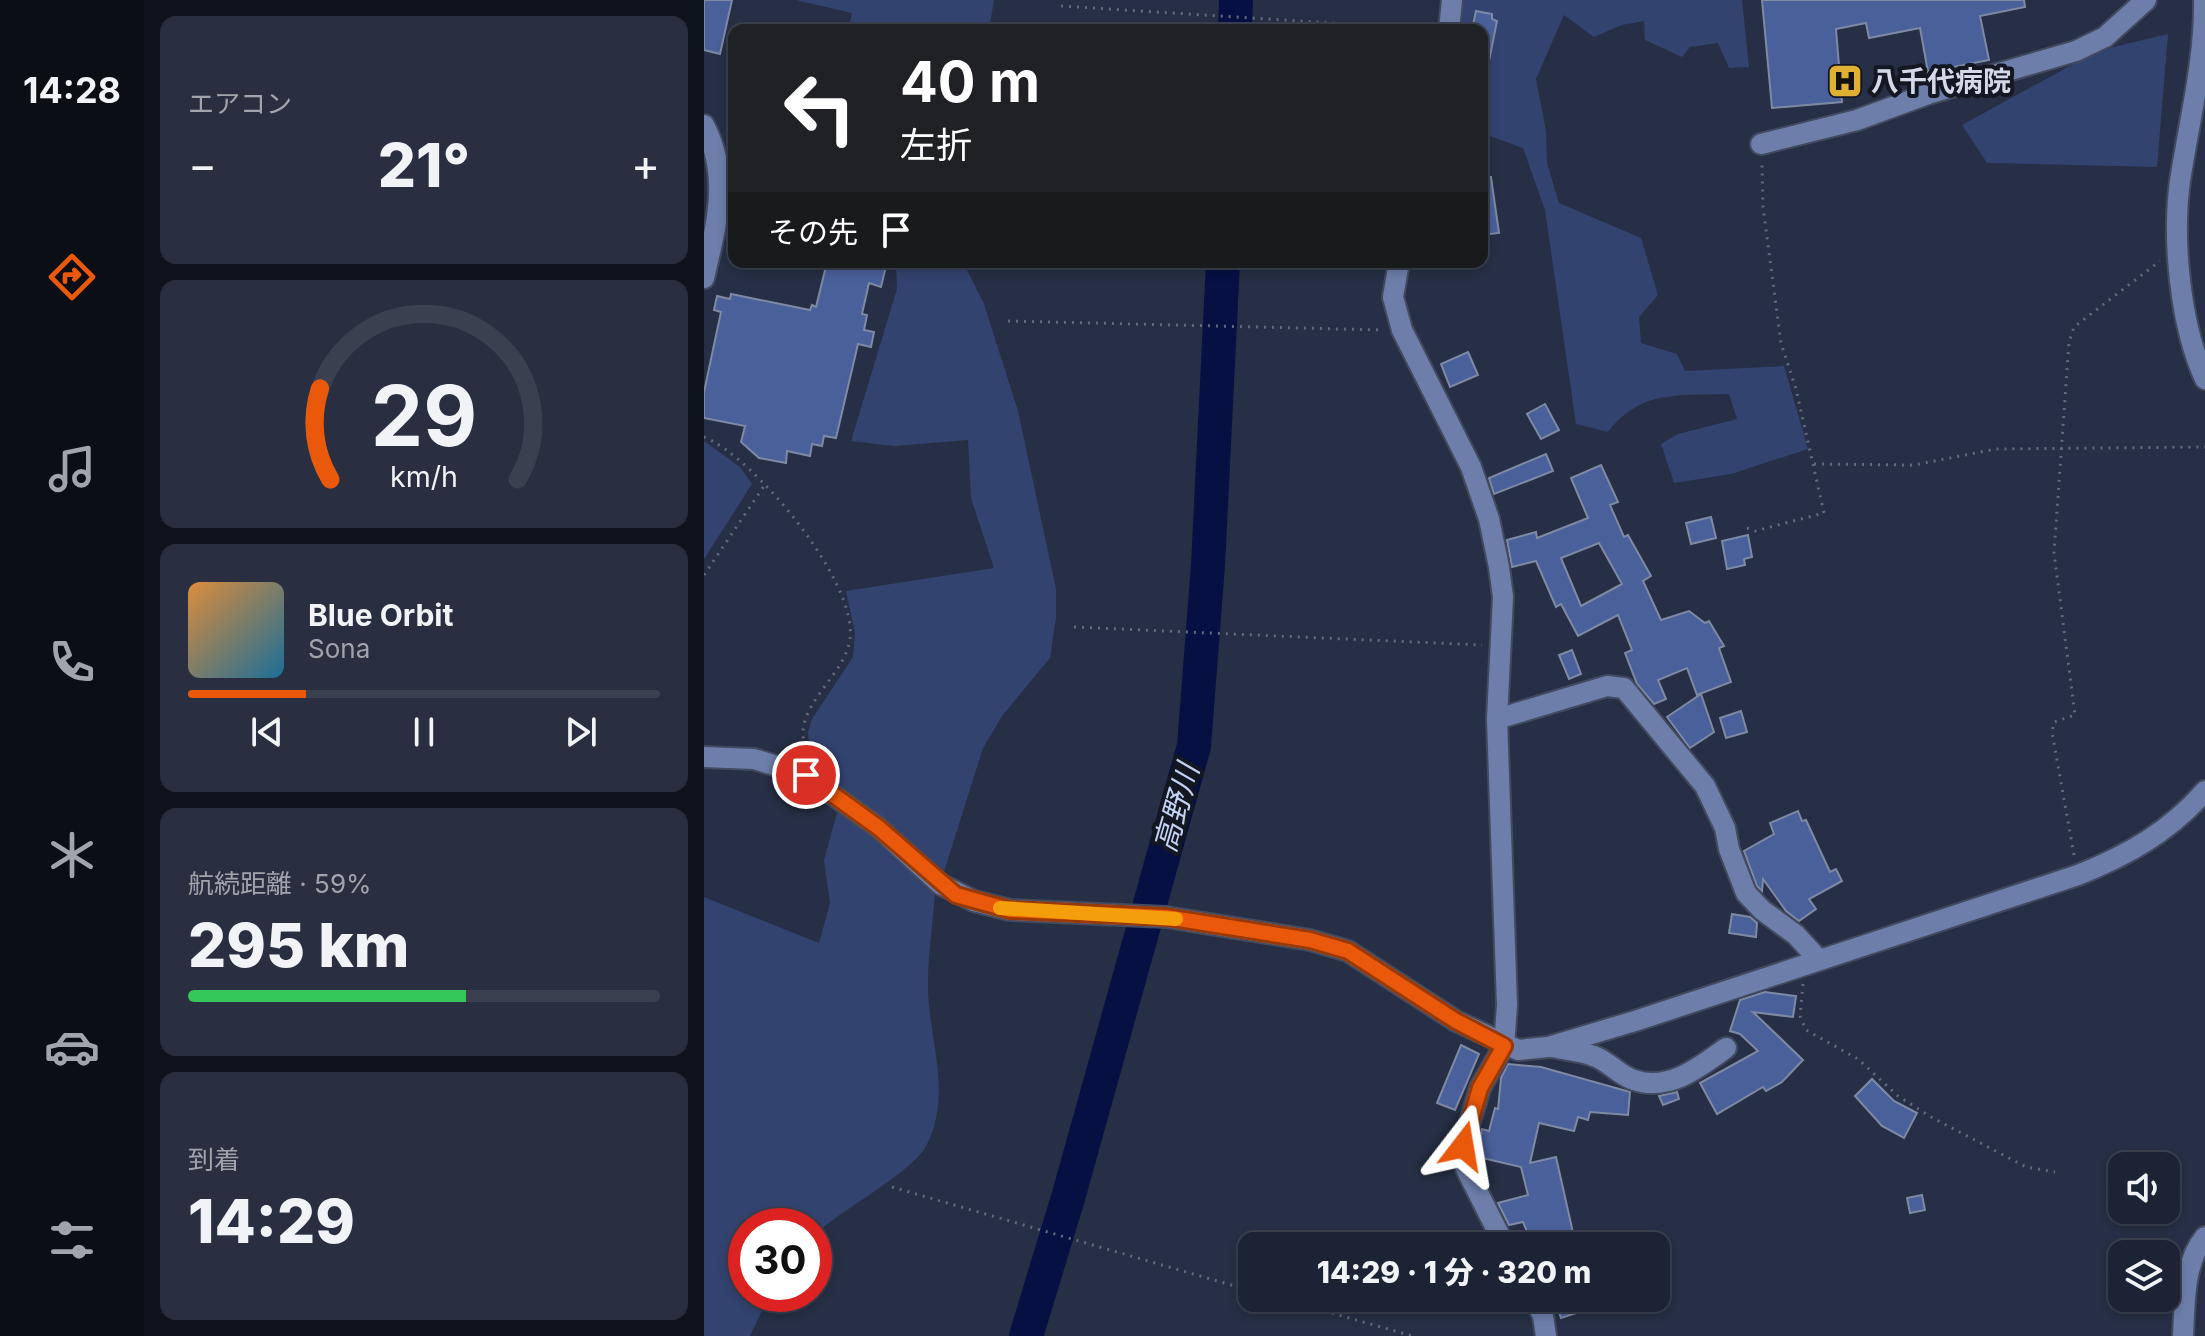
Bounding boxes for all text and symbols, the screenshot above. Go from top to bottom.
text: 40 m [900,48,1040,116]
icon: left [768,56,872,160]
hospital icon: 八千代病院 [1826,62,1864,100]
place label: 八千代病院 [1871,64,2011,98]
text: 14:28 [23,68,121,112]
text: エアコン [188,88,292,119]
text: 左折 [900,123,972,167]
text: 21° [378,129,470,201]
text: − [188,138,217,192]
text: + [631,138,660,192]
icon: arrive [874,208,918,252]
text: その先 [768,214,858,250]
icon: directions [44,249,100,305]
text: 29 [371,365,477,466]
icon: music [44,441,100,497]
text: km/h [390,459,458,494]
text: Blue Orbit [308,597,453,633]
text: Sona [308,633,370,664]
icon: phone [44,634,100,690]
icon: previous [245,710,289,754]
icon: pause [402,710,446,754]
icon: next [559,710,603,754]
pin [772,741,840,809]
icon: arrive [784,753,828,797]
water label: 高野川 [1146,757,1207,856]
icon: climate [44,827,100,883]
text: 航続距離 · 59% [188,868,372,899]
text: 295 km [188,909,409,981]
icon: car [44,1019,100,1075]
position arrow [1421,1104,1505,1188]
text: 到着 [188,1144,240,1175]
map controls [2108,1152,2180,1312]
button: sound [2108,1152,2180,1224]
text: 14:29 [188,1185,355,1257]
speed limit sign: 30 [728,1208,832,1312]
icon: filters [44,1212,100,1268]
button: layers [2108,1240,2180,1312]
text: 14:29 · 1 分 · 320 m [1317,1254,1591,1290]

